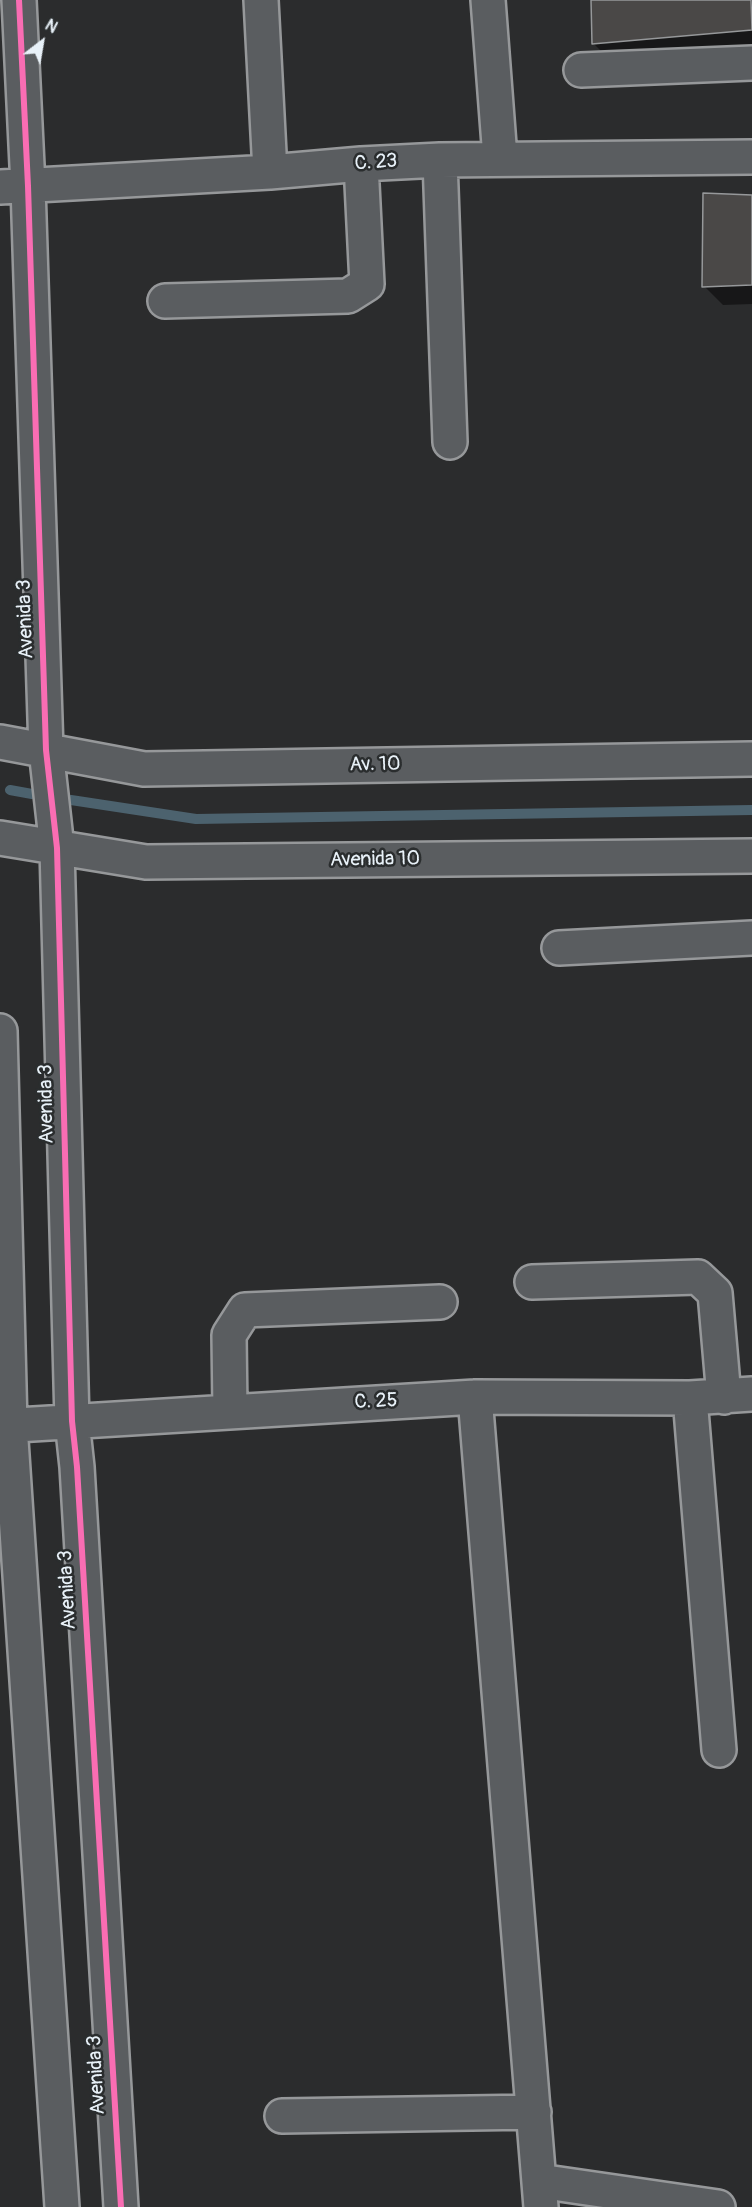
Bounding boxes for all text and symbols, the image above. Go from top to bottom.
north arrow [12,12,72,72]
text: N [41,15,61,38]
street label: C. 23 [354,150,398,176]
street label: Avenida 3 [13,579,39,659]
street label: Av. 10 [349,753,401,777]
street label: Avenida 10 [330,847,420,873]
street label: Avenida 3 [34,1064,60,1144]
street label: C. 25 [354,1389,398,1415]
street label: Avenida 3 [54,1550,82,1630]
street label: Avenida 3 [83,2035,111,2115]

